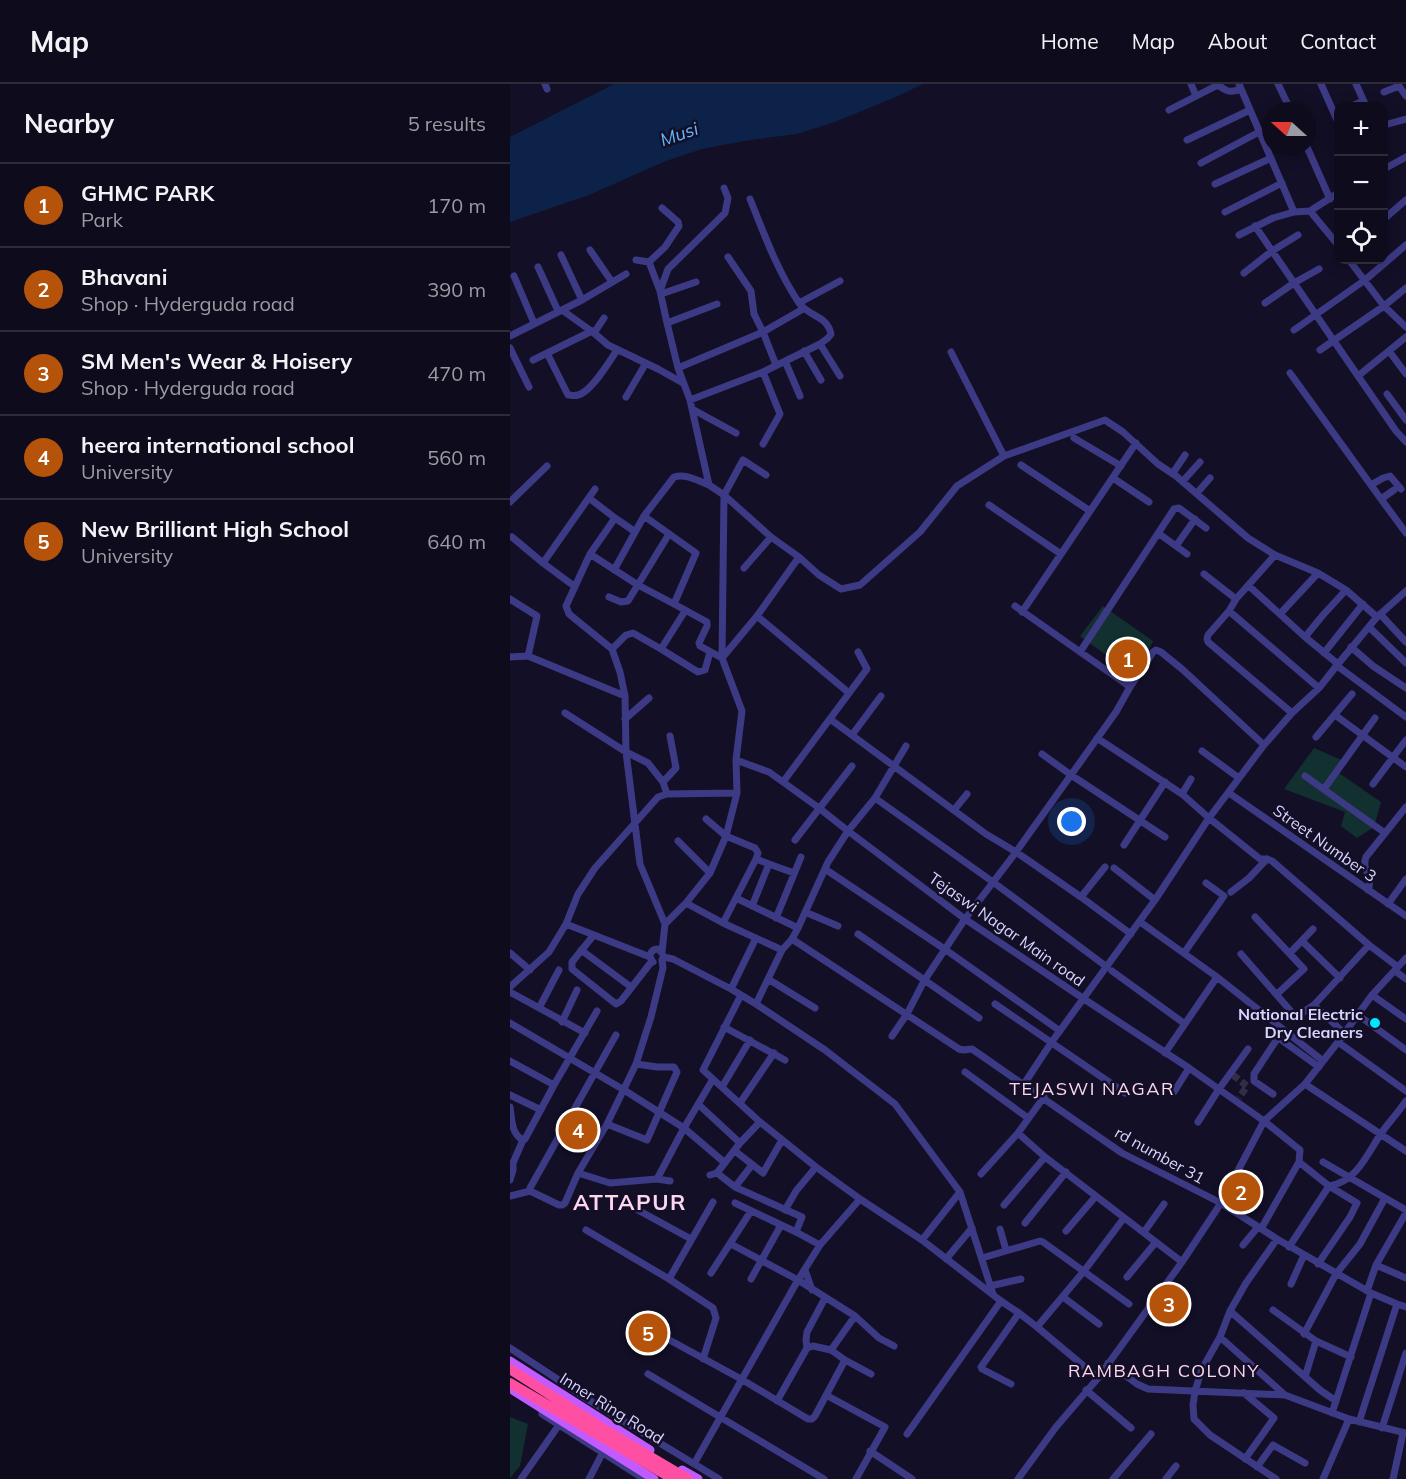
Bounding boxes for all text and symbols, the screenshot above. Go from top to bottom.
text: Map [30,24,89,59]
text: Home [1041,28,1099,54]
text: Map [1132,28,1175,54]
text: About [1208,28,1267,54]
text: Contact [1300,28,1376,54]
north arrow [1262,102,1316,156]
map controls [1334,102,1388,264]
button: + [1334,102,1388,156]
text: Nearby [24,107,114,140]
text: 5 results [408,111,486,136]
water label: Musi [657,117,702,151]
button: − [1334,156,1388,210]
text: GHMC PARK [81,179,214,207]
text: 1 [38,193,50,218]
text: 170 m [427,193,486,218]
text: Park [81,207,123,232]
button: locate [1334,210,1388,264]
text: Bhavani [81,263,167,291]
text: 2 [38,277,50,302]
text: 390 m [427,277,486,302]
text: Shop · Hyderguda road [81,291,295,316]
text: SM Men's Wear & Hoisery [81,347,352,375]
text: 3 [38,361,50,386]
text: 470 m [427,361,486,386]
text: Shop · Hyderguda road [81,375,295,400]
text: heera international school [81,431,354,459]
text: 4 [38,445,50,470]
text: 560 m [427,445,486,470]
text: University [81,459,173,484]
text: New Brilliant High School [81,515,349,543]
text: 5 [38,529,50,554]
text: 640 m [427,529,486,554]
text: University [81,543,173,568]
pin: 1 [1108,636,1148,682]
street label: Street Number 3 [1269,800,1381,886]
your location [1057,807,1086,836]
street label: Tejaswi Nagar Main road [925,868,1089,990]
place label: National Electric Dry Cleaners [1238,1004,1363,1042]
marker: National Electric Dry Cleaners [1368,1016,1382,1030]
district label: TEJASWI NAGAR [1009,1077,1175,1100]
pin: 4 [558,1108,598,1152]
street label: rd number 31 [1112,1122,1208,1188]
pin: 2 [1222,1170,1260,1214]
district label: ATTAPUR [573,1188,687,1216]
pin: 3 [1150,1282,1188,1326]
pin: 5 [628,1310,668,1356]
district label: RAMBAGH COLONY [1068,1359,1260,1382]
street label: Inner Ring Road [556,1368,668,1448]

